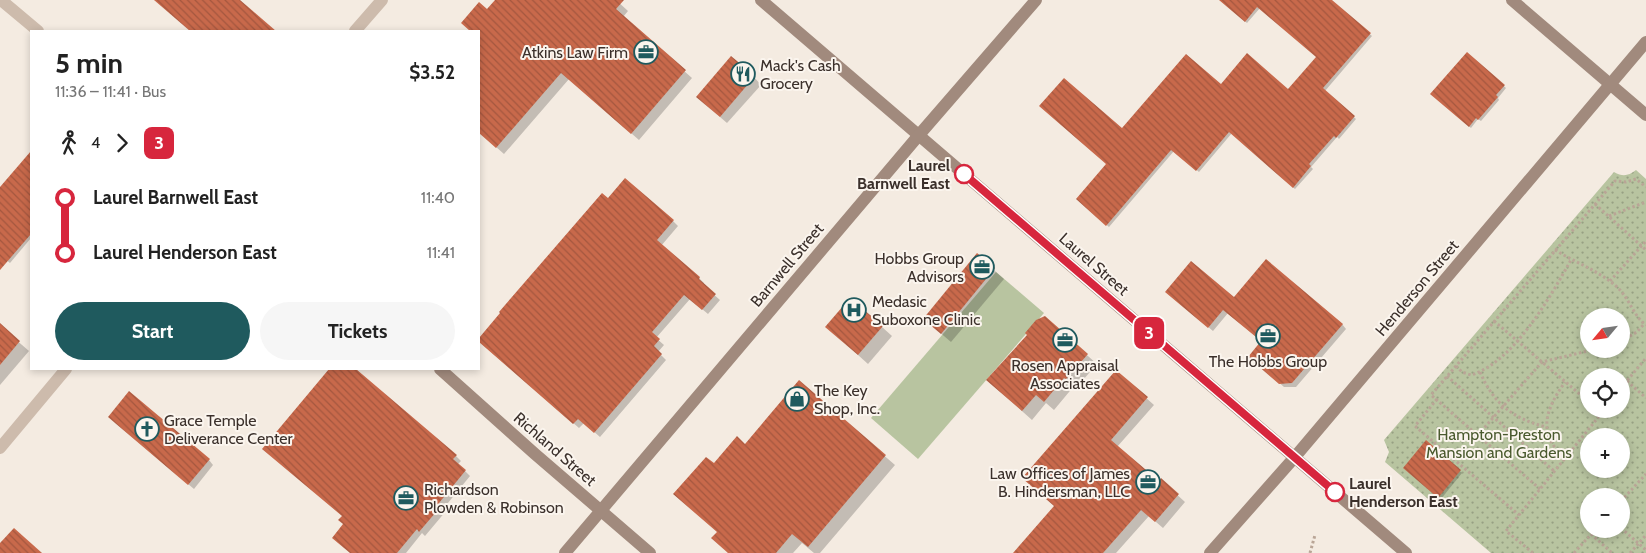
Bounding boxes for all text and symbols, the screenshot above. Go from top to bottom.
office icon: Atkins Law Firm [633,39,659,65]
place label: Atkins Law Firm [522,43,628,62]
text: 5 min [55,46,123,80]
place label: Mack's Cash Grocery [760,56,841,93]
text: $3.52 [409,61,455,84]
restaurant icon: Mack's Cash Grocery [730,61,756,87]
text: 11:36 – 11:41 · Bus [55,82,166,101]
icon: walk [55,129,83,157]
icon: forward [108,129,136,157]
text: 3 [154,132,164,154]
text: 4 [91,133,100,152]
place label: Laurel Barnwell East [857,156,950,193]
marker: Laurel Barnwell East [954,164,974,184]
text: Laurel Barnwell East [93,186,258,209]
text: 11:40 [421,188,455,207]
street label: Barnwell Street [747,219,828,311]
street label: Laurel Street [1055,229,1133,300]
street label: Henderson Street [1371,236,1463,340]
text: Laurel Henderson East [93,241,277,264]
text: 11:41 [427,243,455,262]
place label: Hobbs Group Advisors [875,249,964,286]
office icon: Hobbs Group Advisors [969,254,995,280]
place label: Medasic Suboxone Clinic [872,292,980,329]
hospital icon: Medasic Suboxone Clinic [841,297,867,323]
button: Start [55,302,250,360]
button: Tickets [260,302,455,360]
north arrow [1580,308,1630,358]
map controls [1580,308,1630,538]
line badge: 3 [1133,317,1165,349]
text: 3 [1144,322,1154,344]
office icon: The Hobbs Group [1255,323,1281,349]
office icon: Rosen Appraisal Associates [1052,327,1078,353]
place label: The Hobbs Group [1209,352,1327,371]
place label: Rosen Appraisal Associates [1011,356,1119,393]
button: locate [1580,368,1630,418]
place label: The Key Shop, Inc. [814,381,880,418]
shop icon: The Key Shop, Inc. [784,386,810,412]
street label: Richland Street [510,408,601,490]
place label: Grace Temple Deliverance Center [164,411,293,448]
church icon: Grace Temple Deliverance Center [134,416,160,442]
park label: Hampton-Preston Mansion and Gardens [1426,425,1572,462]
button: + [1580,428,1630,478]
place label: Law Offices of James B. Hindersman, LLC [989,464,1130,501]
office icon: Law Offices of James B. Hindersman, LLC [1135,469,1161,495]
place label: Laurel Henderson East [1349,474,1458,511]
place label: Richardson Plowden & Robinson [424,480,564,517]
marker: Laurel Henderson East [1325,482,1345,502]
office icon: Richardson Plowden & Robinson [393,485,419,511]
button: − [1580,488,1630,538]

